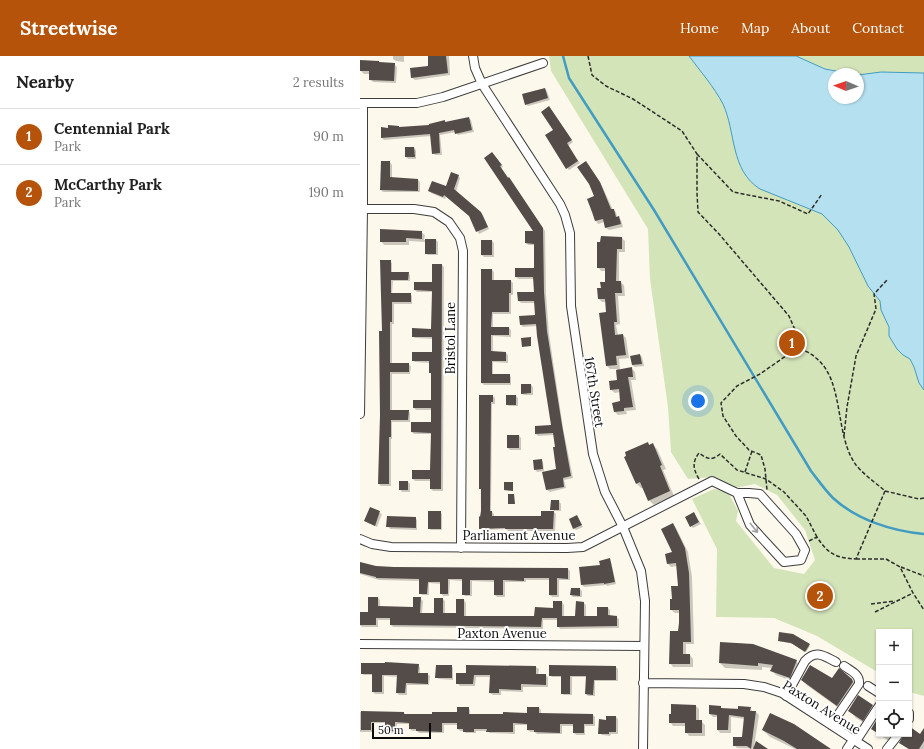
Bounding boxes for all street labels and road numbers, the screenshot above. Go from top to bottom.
street label: Bristol Lane [442,302,459,374]
street label: 167th Street [581,356,608,429]
street label: Parliament Avenue [463,527,575,544]
street label: Paxton Avenue [457,625,547,642]
street label: Paxton Avenue [779,677,864,738]

